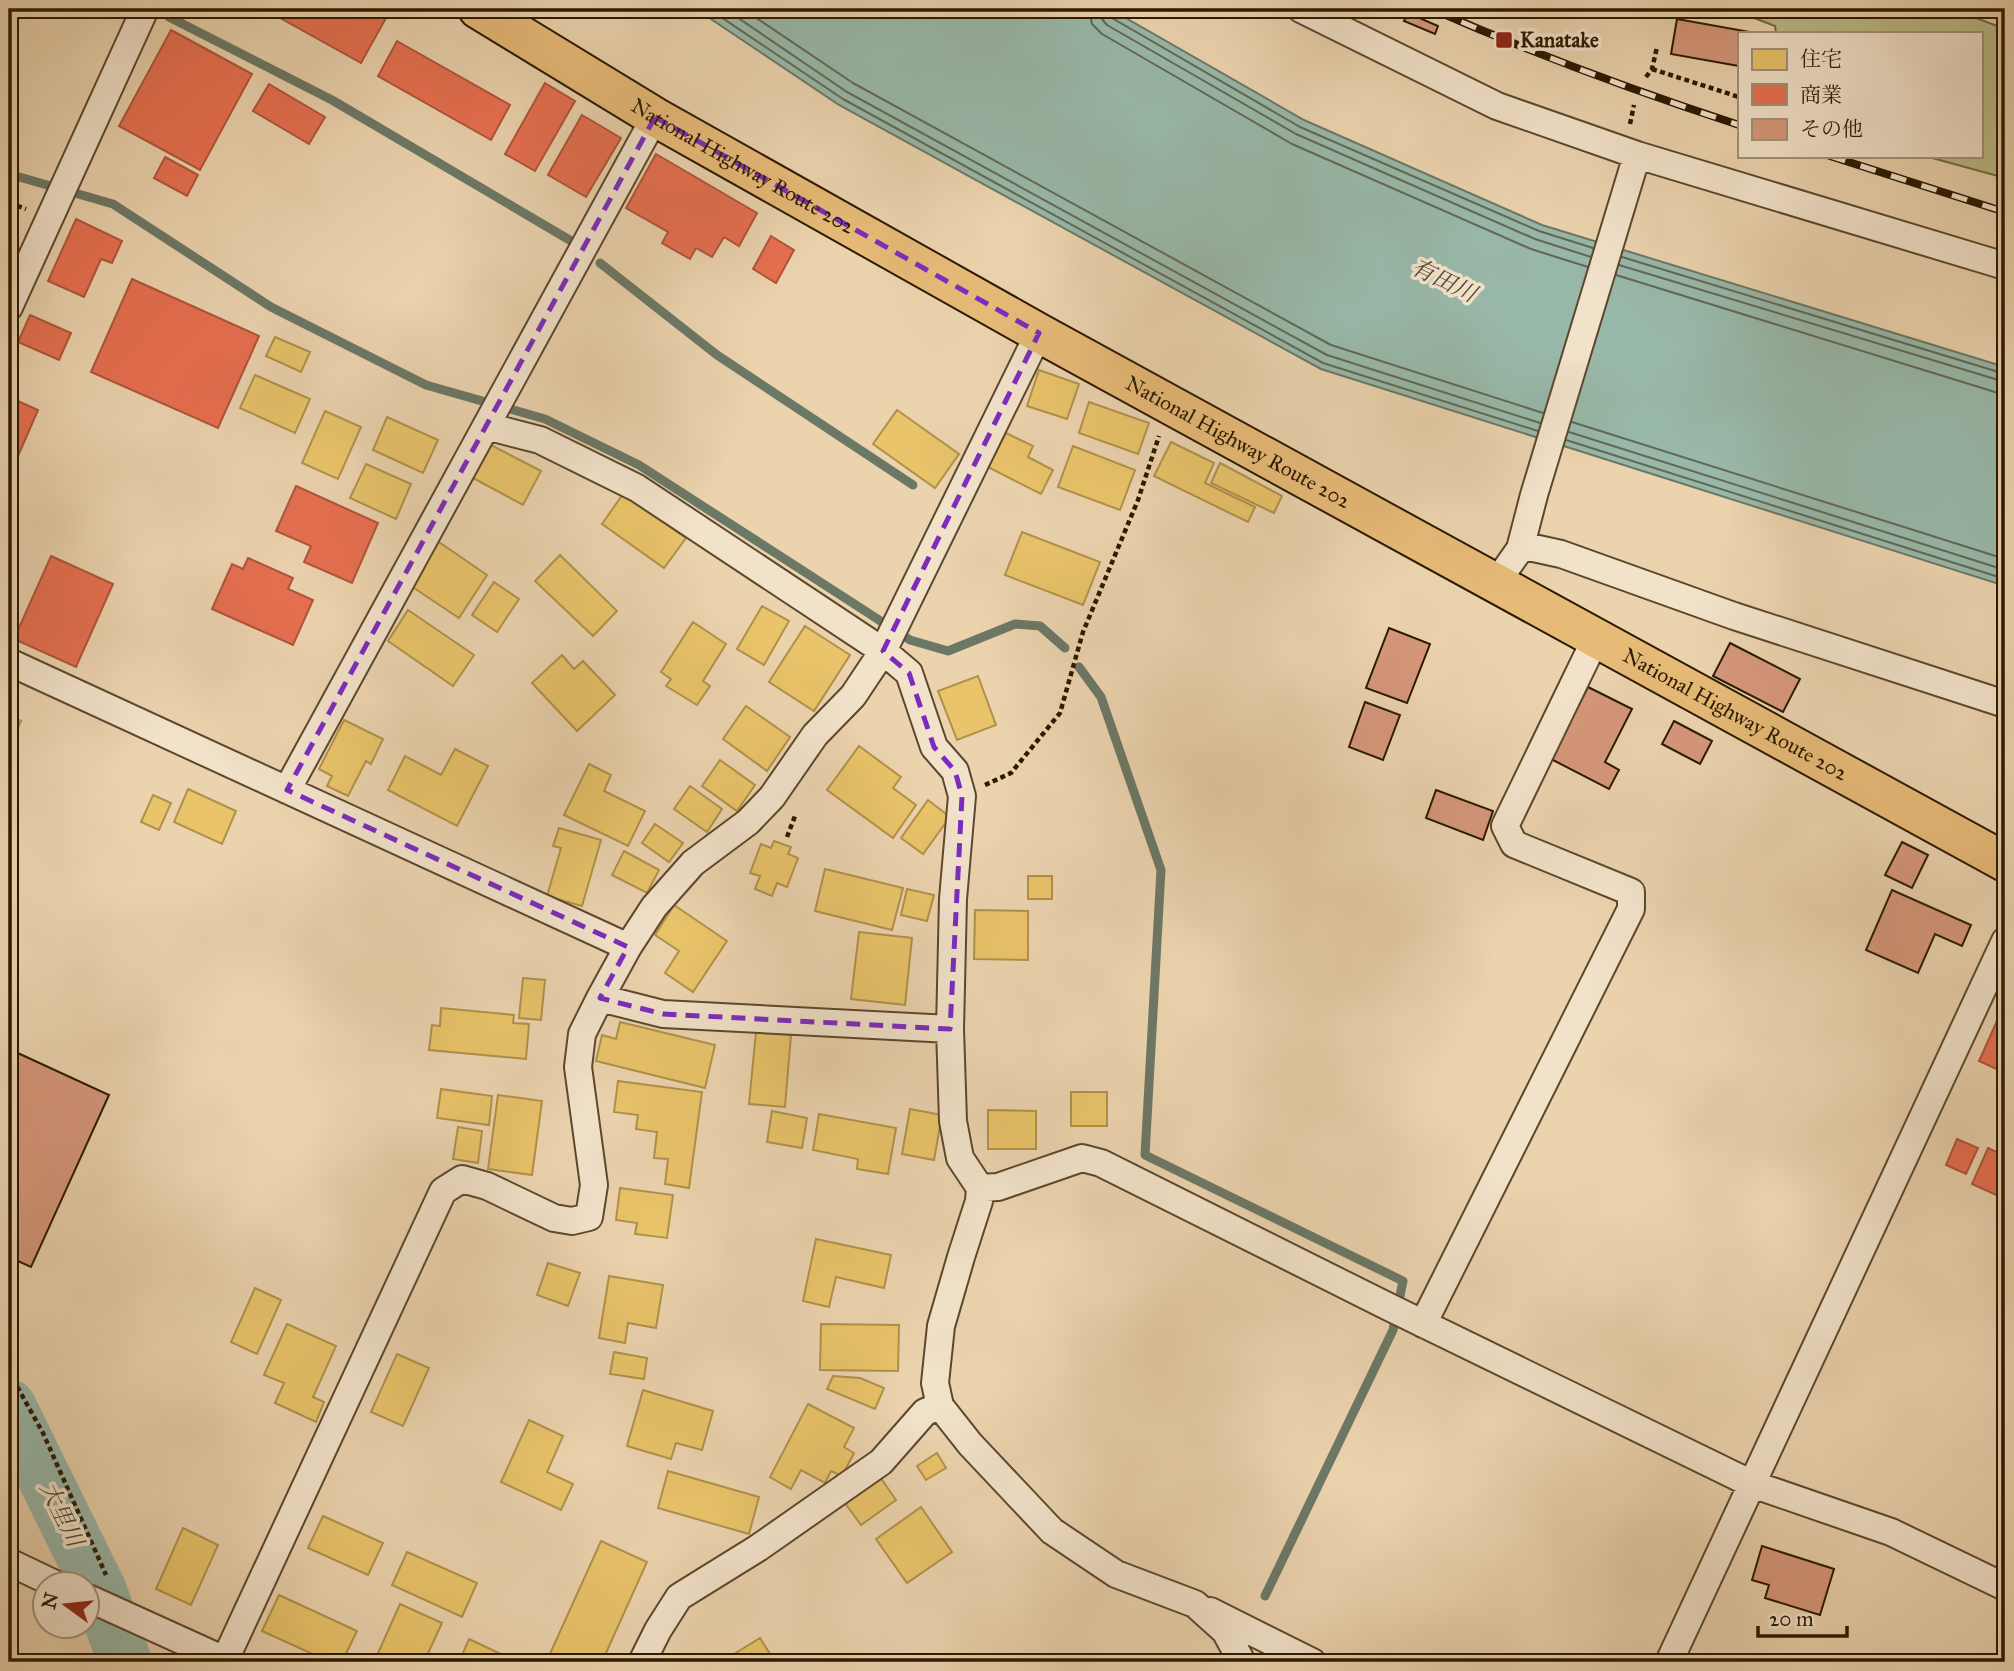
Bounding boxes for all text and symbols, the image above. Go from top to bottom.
place label: Kanatake [1520,27,1599,53]
marker: Kanatake [1494,30,1514,50]
legend [1738,32,1982,158]
text: 住宅 [1800,46,1842,72]
text: 商業 [1800,82,1842,108]
street label: National Highway Route 202 [626,93,860,240]
text: その他 [1800,116,1863,142]
water label: 有田川 [1407,252,1484,309]
street label: National Highway Route 202 [1121,370,1356,514]
street label: National Highway Route 202 [1618,642,1853,787]
water label: 大里川 [34,1477,91,1554]
north arrow [32,1570,102,1640]
text: N [37,1590,63,1611]
scale bar [1758,1594,1848,1638]
text: 20 m [1769,1606,1814,1632]

